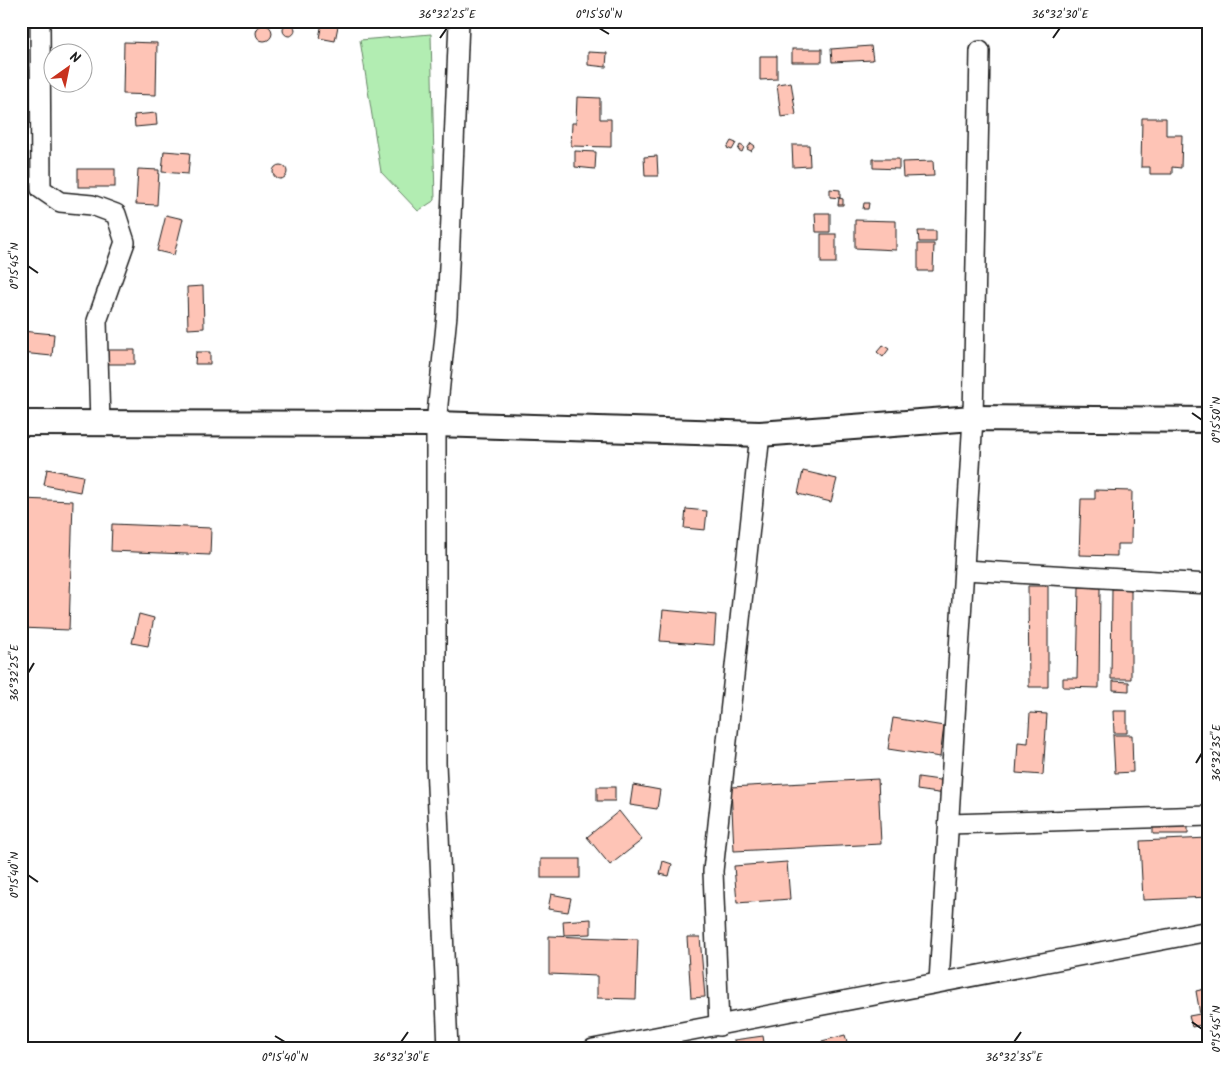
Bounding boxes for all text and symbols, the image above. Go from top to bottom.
text: 36°32'25"E [418,5,477,24]
text: 0°15'50"N [576,5,622,24]
text: 36°32'30"E [1031,5,1089,24]
north arrow [42,42,92,92]
text: N [65,46,84,70]
text: 0°15'45"N [5,242,24,290]
text: 0°15'50"N [1207,397,1226,443]
text: 36°32'25"E [5,643,24,702]
text: 36°32'35"E [1207,723,1226,782]
text: 0°15'40"N [5,852,24,898]
text: 0°15'45"N [1207,1005,1226,1053]
text: 0°15'40"N [262,1048,308,1067]
text: 36°32'30"E [372,1048,430,1067]
text: 36°32'35"E [985,1048,1044,1067]

